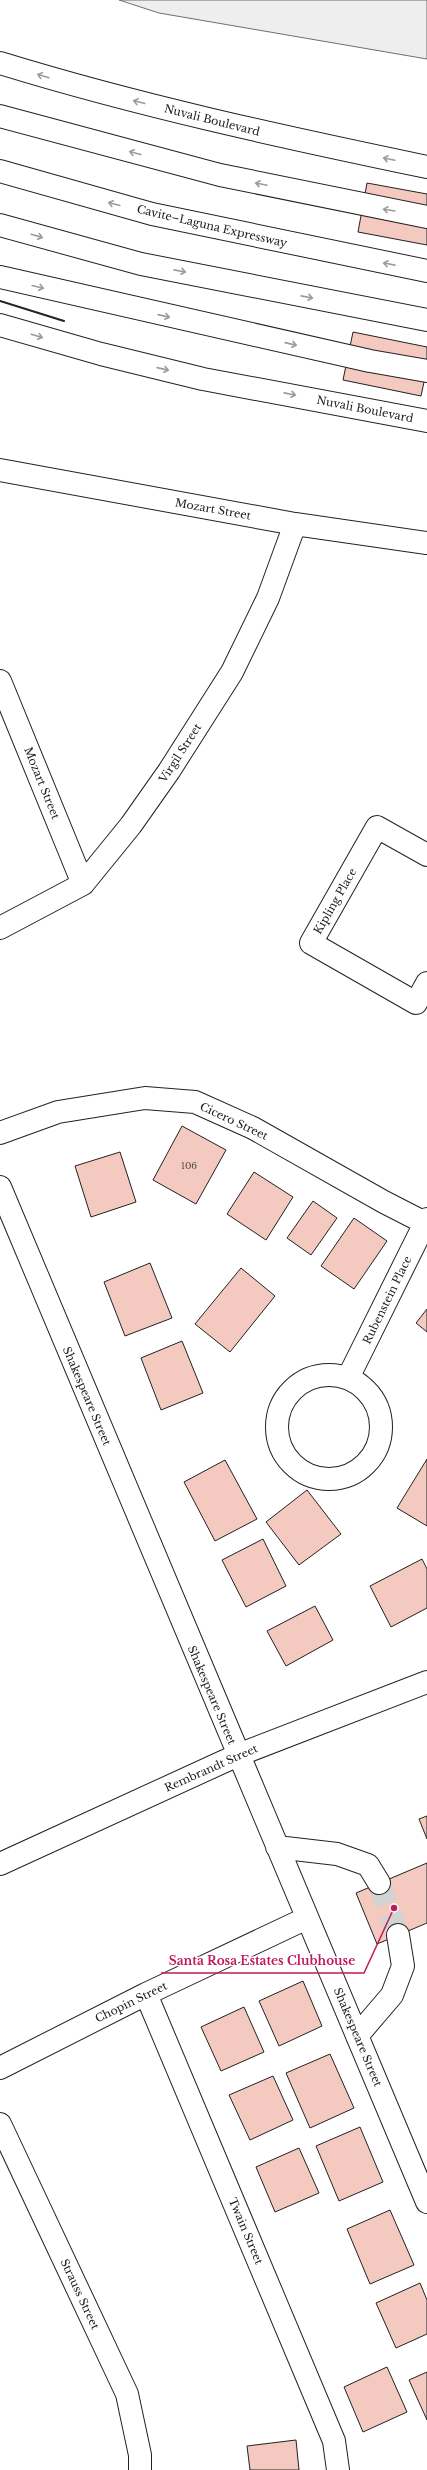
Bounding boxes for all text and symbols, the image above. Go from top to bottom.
one-way arrow [36,72,49,79]
one-way arrow [133,98,146,105]
street label: Nuvali Boulevard [163,101,262,139]
one-way arrow [129,148,142,156]
one-way arrow [383,154,396,162]
one-way arrow [255,179,268,187]
one-way arrow [108,200,121,207]
street label: Cavite–Laguna Expressway [135,202,289,250]
one-way arrow [382,206,395,214]
one-way arrow [31,233,44,241]
one-way arrow [383,259,396,267]
one-way arrow [173,268,186,276]
one-way arrow [31,283,44,291]
one-way arrow [300,293,313,301]
one-way arrow [158,312,171,320]
one-way arrow [31,333,44,340]
one-way arrow [285,340,298,348]
one-way arrow [156,366,169,374]
one-way arrow [284,391,297,399]
street label: Nuvali Boulevard [315,393,415,425]
street label: Mozart Street [174,495,253,523]
street label: Virgil Street [155,720,205,786]
street label: Mozart Street [21,745,63,822]
street label: Kipling Place [311,866,359,936]
street label: Cicero Street [198,1099,271,1143]
house number: 106 [181,1160,197,1171]
street label: Rubenstein Place [360,1254,414,1346]
street label: Shakespeare Street [60,1344,114,1448]
street label: Shakespeare Street [185,1643,239,1747]
street label: Rembrandt Street [162,1741,261,1795]
callout: Santa Rosa Estates Clubhouse [161,1949,364,1973]
text: Santa Rosa Estates Clubhouse [169,1953,355,1968]
street label: Chopin Street [93,1978,170,2026]
street label: Shakespeare Street [331,1985,385,2089]
street label: Twain Street [226,2196,267,2267]
street label: Strauss Street [58,2257,103,2332]

